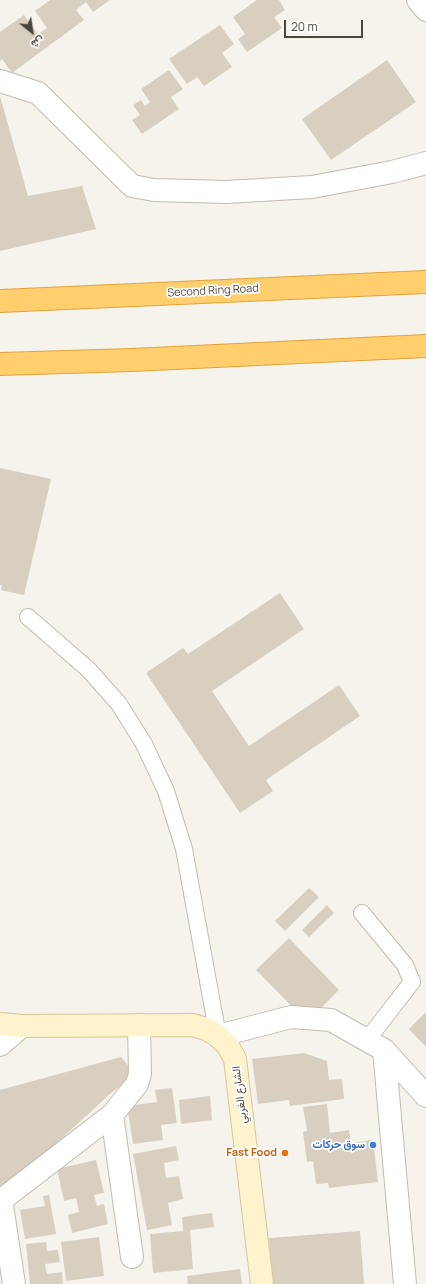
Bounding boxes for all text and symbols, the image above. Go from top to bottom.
north arrow [12,12,52,52]
scale bar [286,12,365,38]
text: 20 m [291,18,318,35]
text: ش [29,33,48,53]
street label: Second Ring Road [167,282,259,300]
street label: الشارع الغربي [230,1065,250,1125]
place label: سوق حركات [313,1138,365,1152]
marker: سوق حركات [368,1140,378,1150]
place label: Fast Food [226,1146,277,1160]
marker: Fast Food [280,1148,290,1158]

